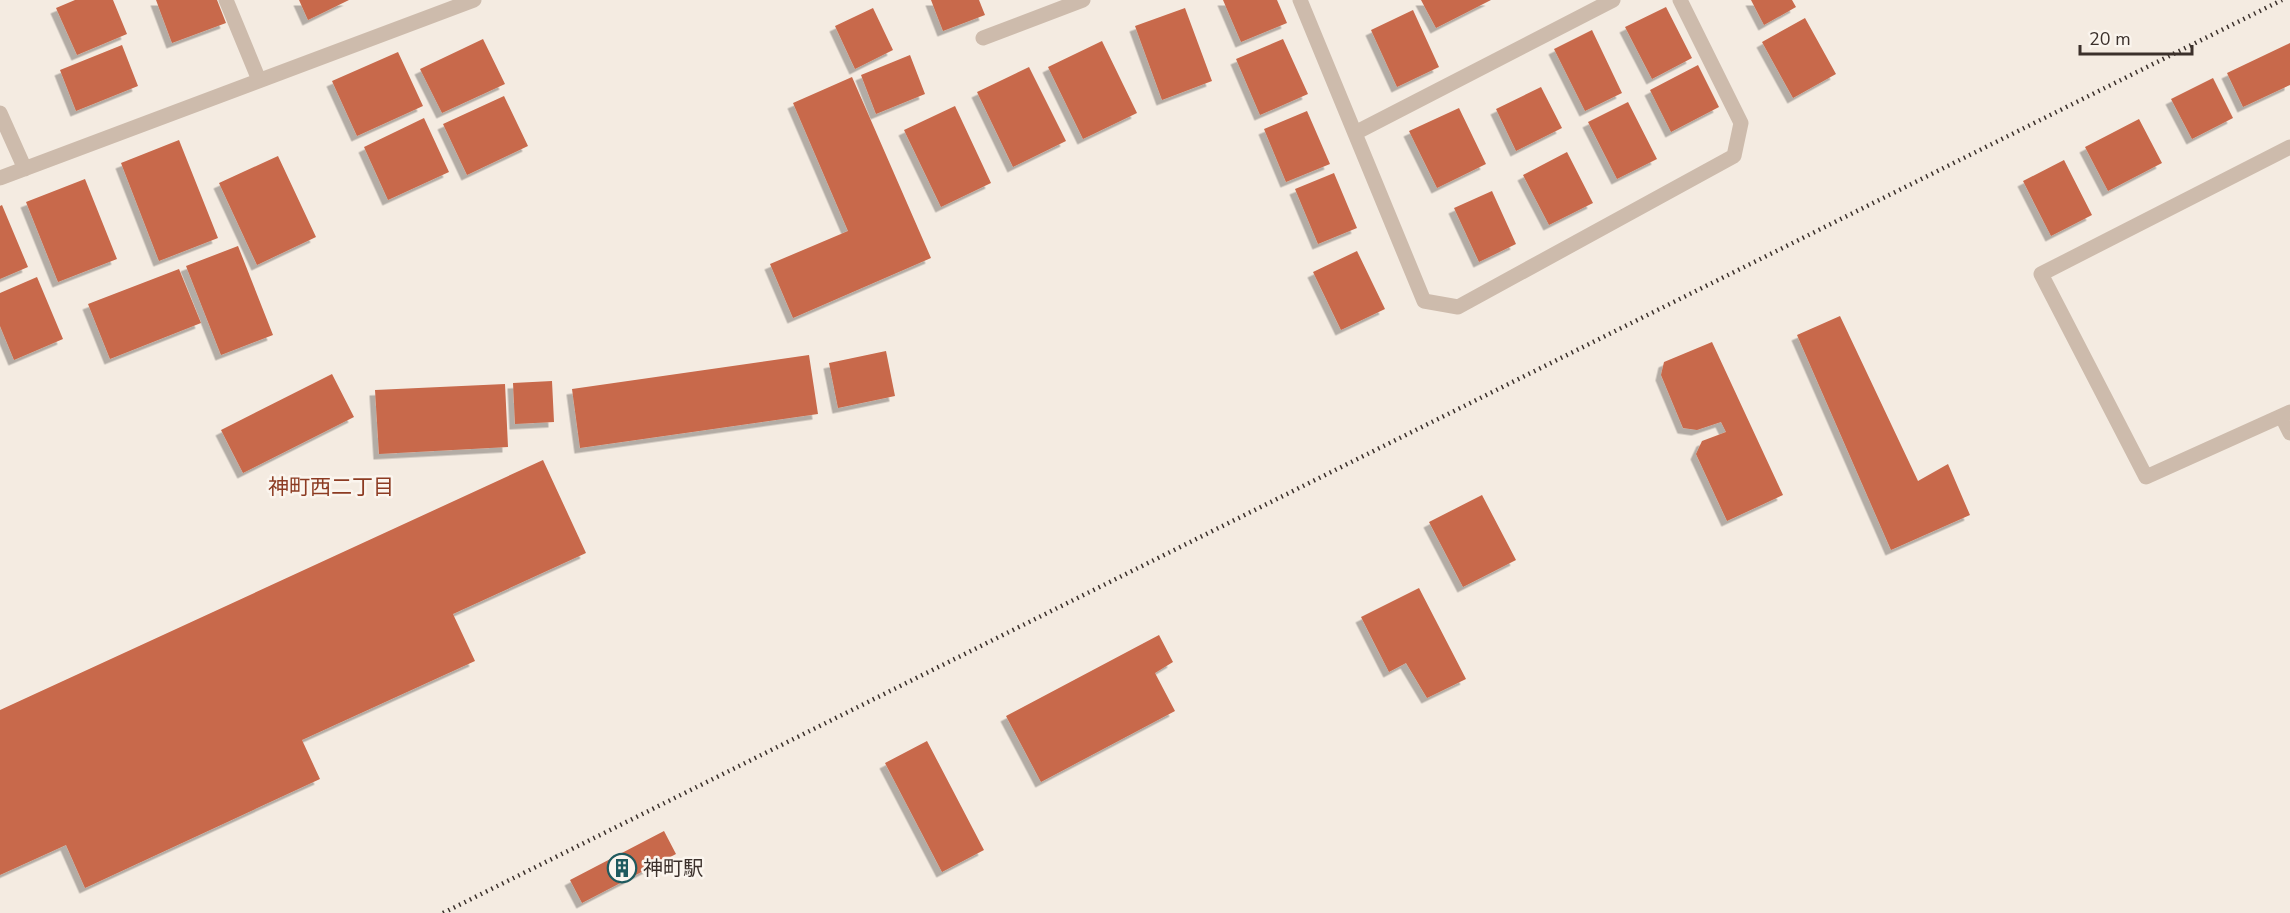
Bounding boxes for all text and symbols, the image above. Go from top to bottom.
scale bar [2080,18,2192,56]
text: 20 m [2089,27,2131,51]
district label: 神町西二丁目 [268,473,394,501]
building icon: 神町駅 [606,852,638,884]
place label: 神町駅 [643,855,703,882]

